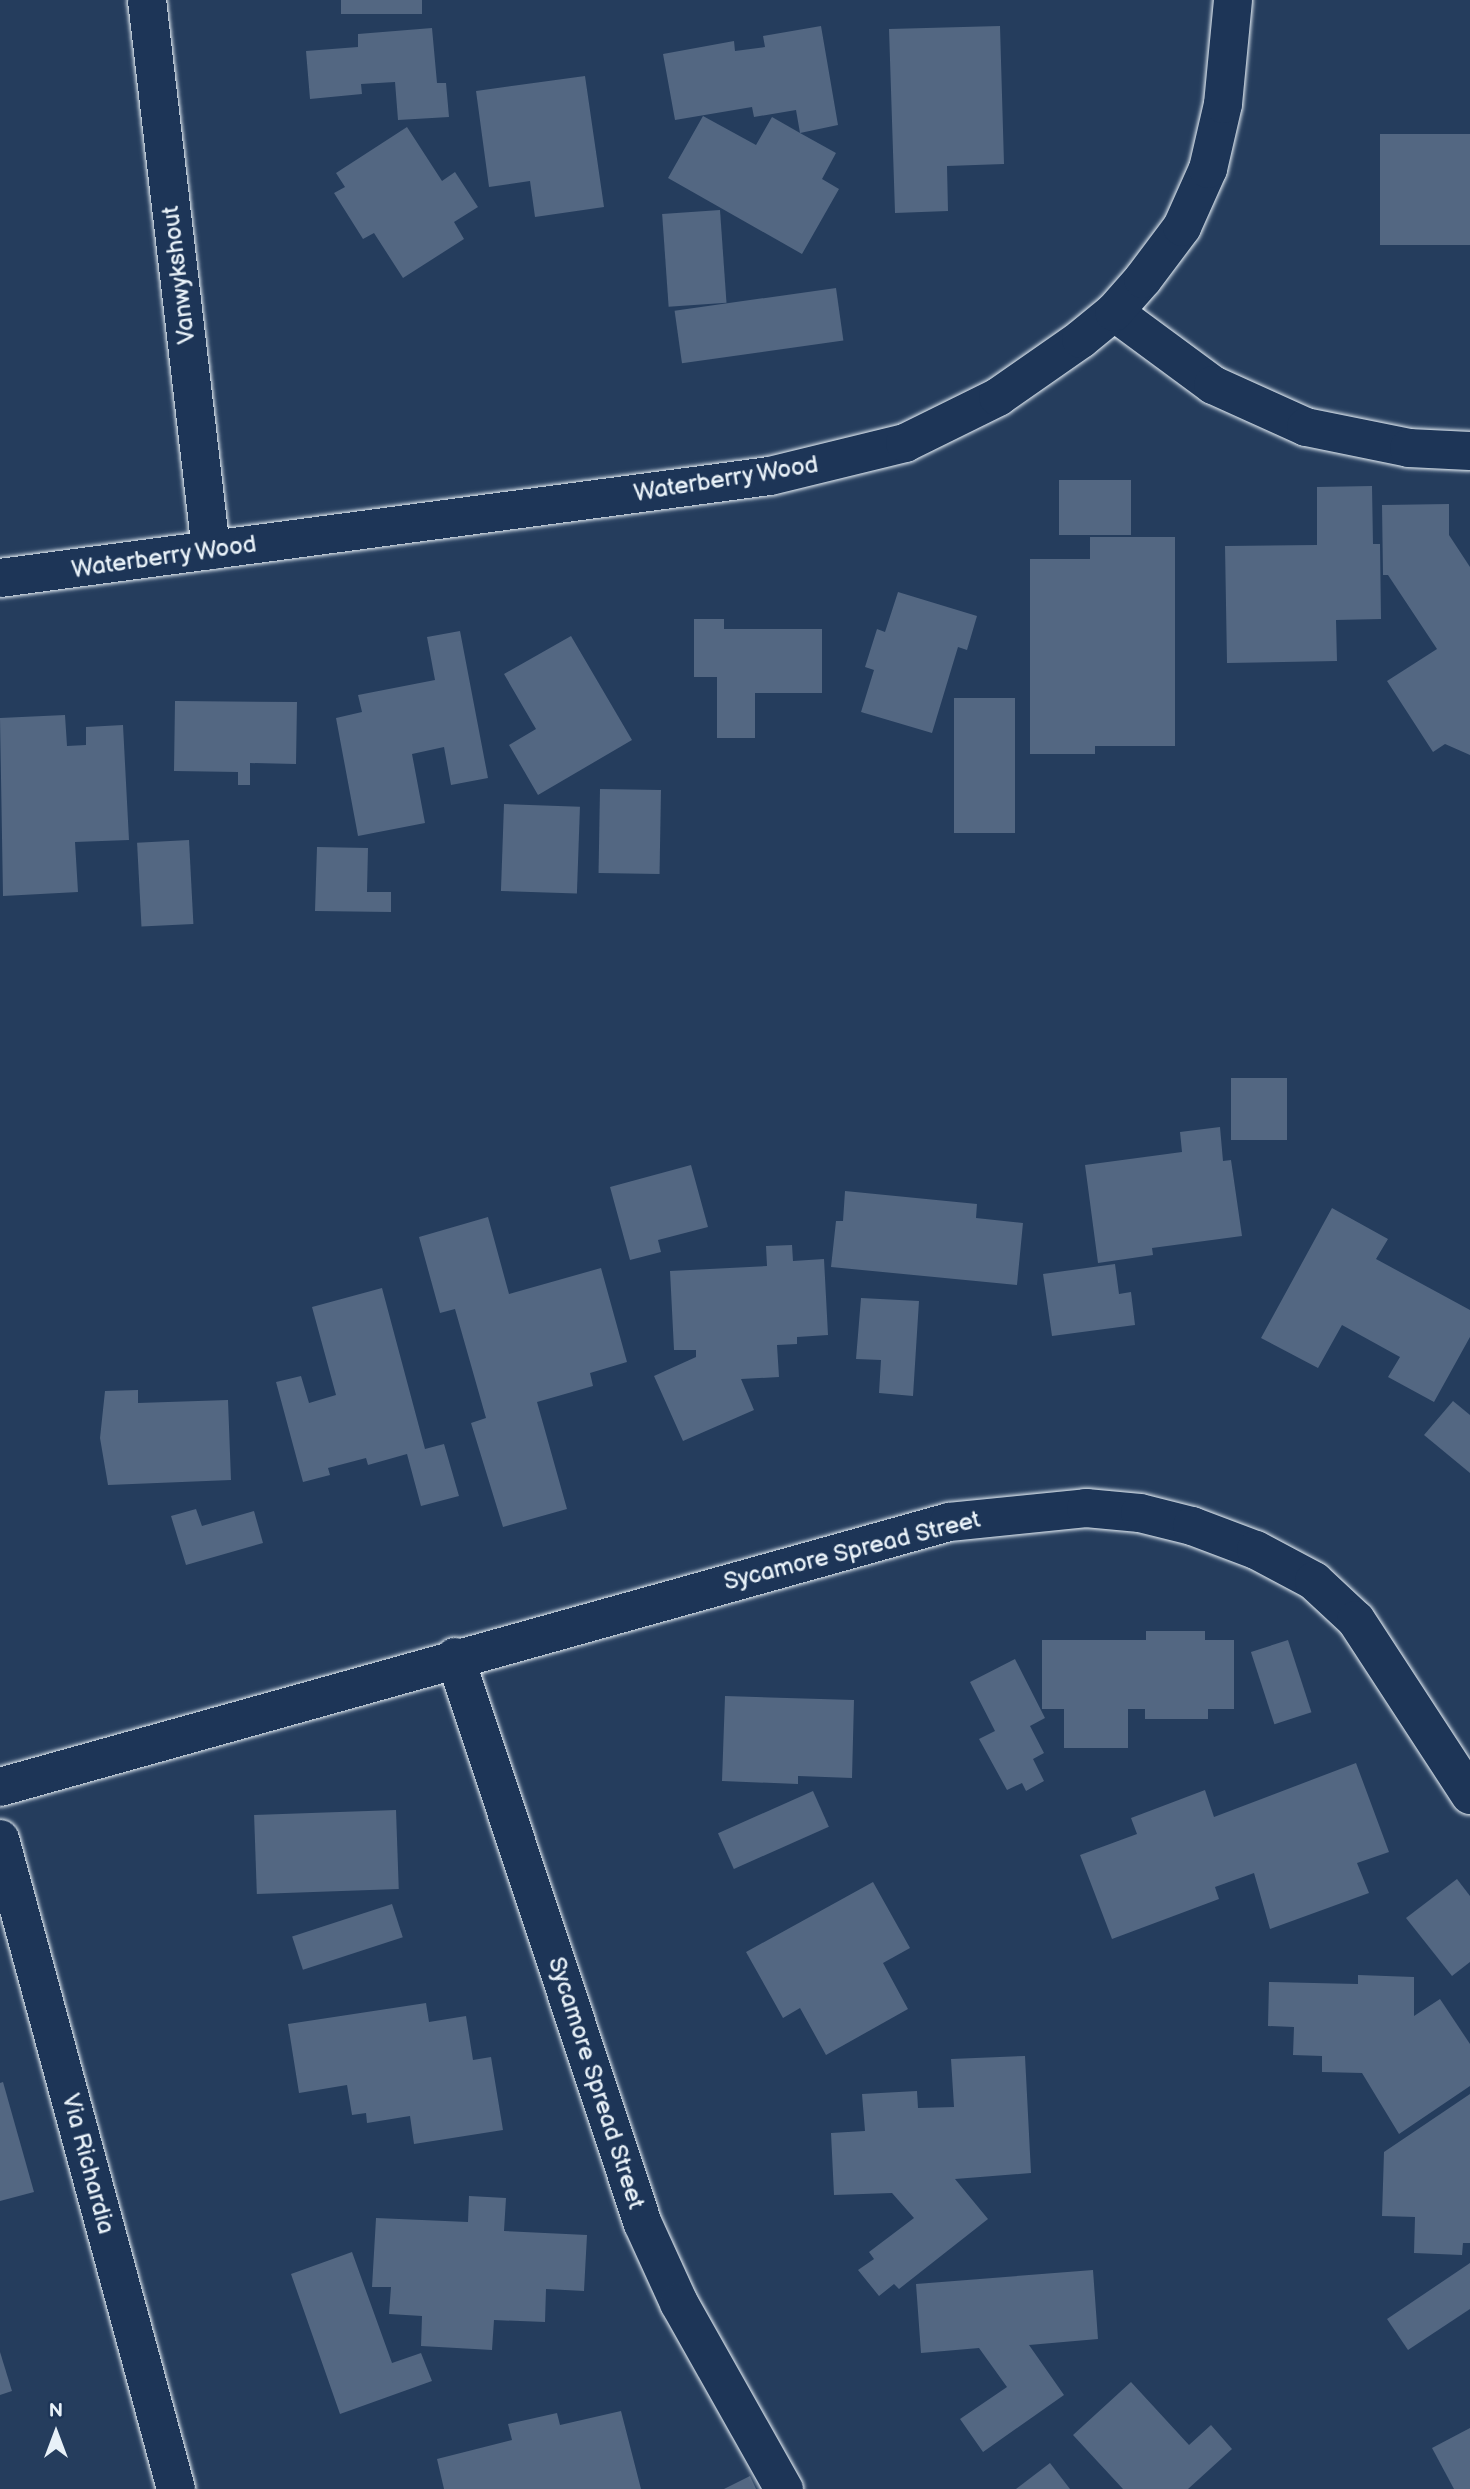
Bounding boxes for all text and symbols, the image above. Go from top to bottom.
street label: Vanwykshout [156,204,202,346]
street label: Waterberry Wood [631,450,821,508]
street label: Waterberry Wood [69,530,259,584]
street label: Sycamore Spread Street [720,1505,984,1597]
street label: Sycamore Spread Street [542,1953,650,2213]
street label: Via Richardia [55,2091,121,2237]
north arrow [21,2398,91,2468]
text: N [49,2400,63,2423]

